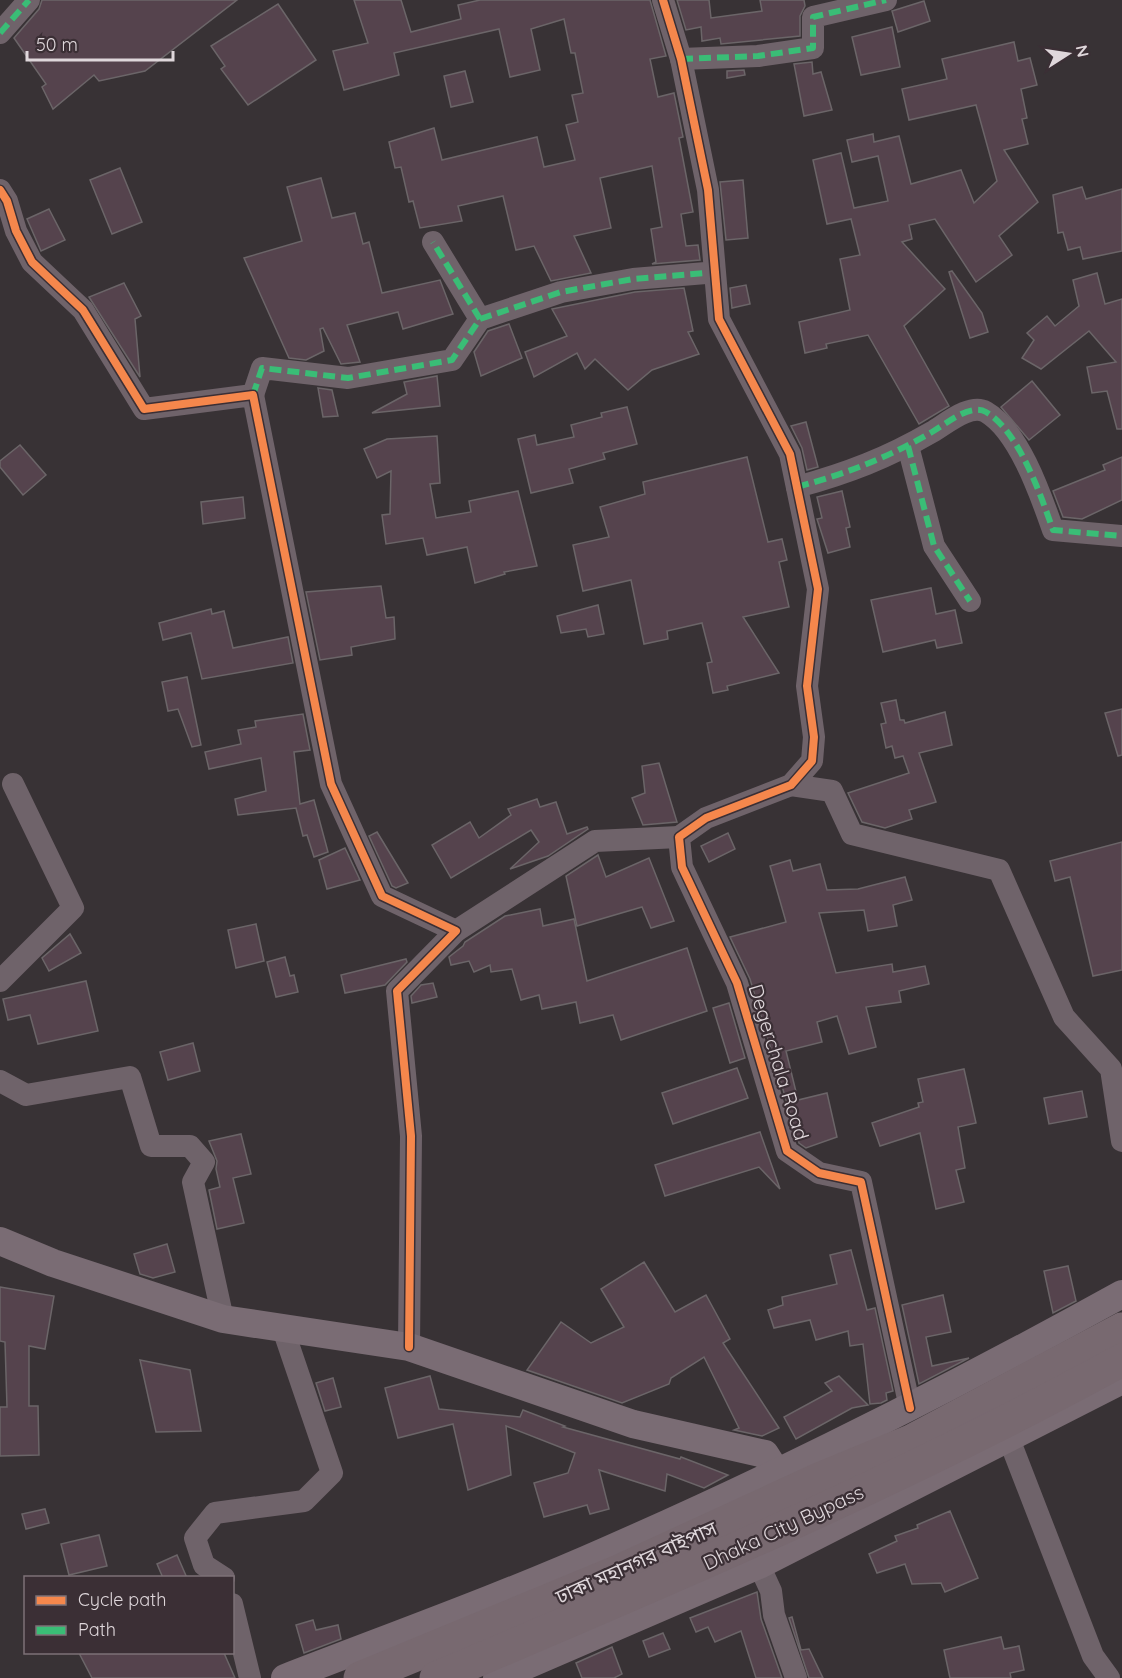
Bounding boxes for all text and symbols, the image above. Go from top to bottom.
scale bar [27,24,172,62]
north arrow [1038,24,1098,84]
text: 50 m [36,33,78,56]
text: N [1072,43,1094,59]
street label: Degerchala Road [743,981,815,1143]
street label: Dhaka City Bypass [699,1479,867,1575]
street label: ঢাকা মহানগর বাইপাস [551,1515,721,1609]
legend [24,1576,234,1654]
text: Cycle path [78,1588,166,1611]
text: Path [78,1618,116,1641]

